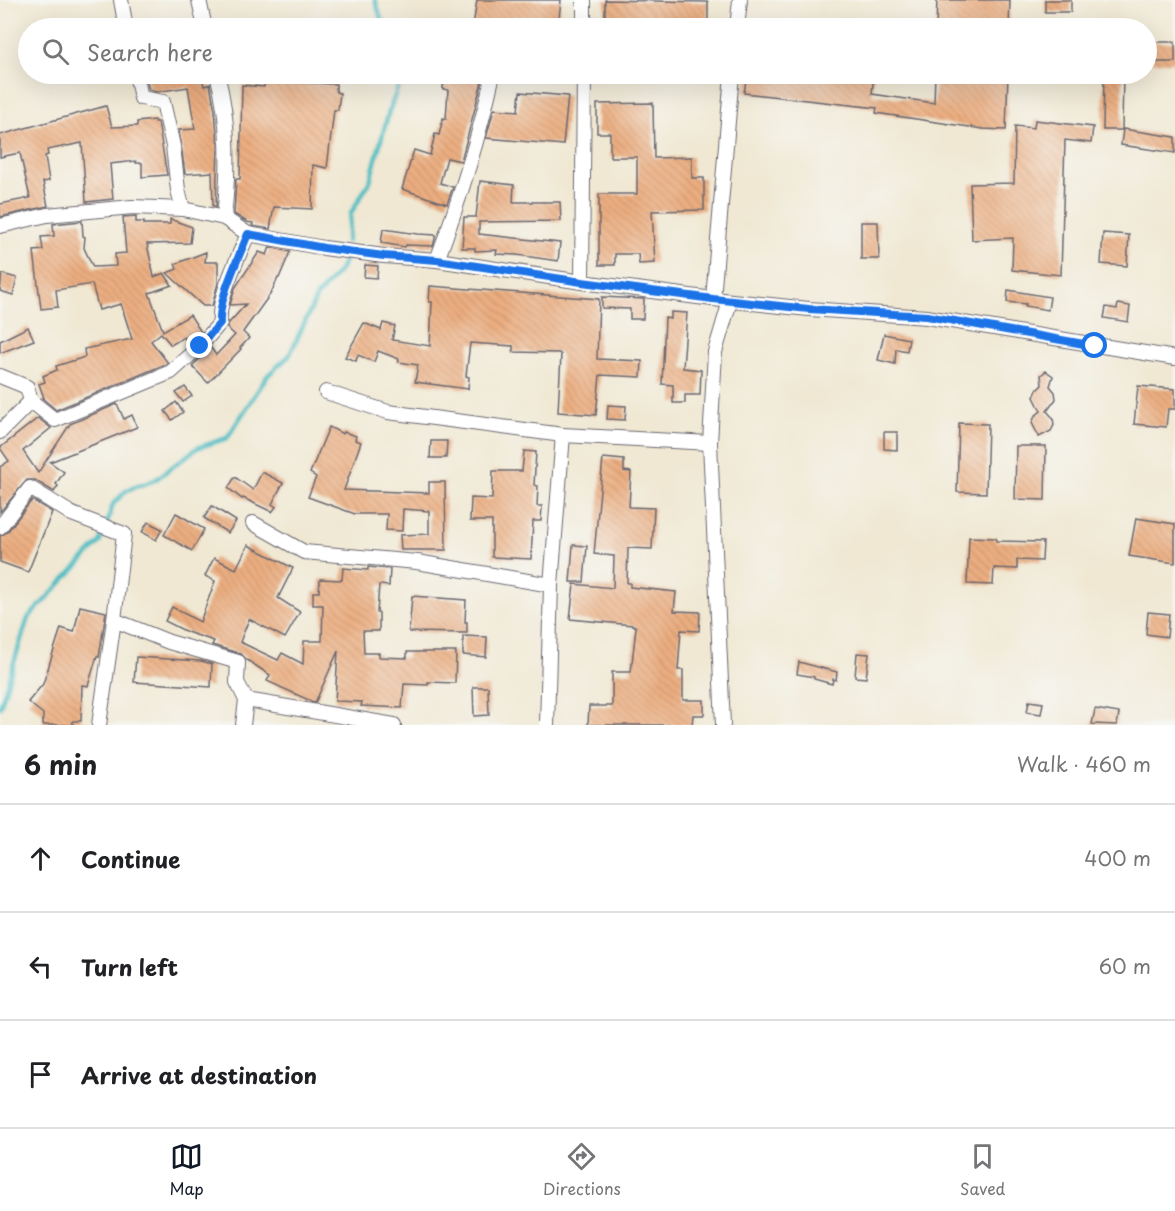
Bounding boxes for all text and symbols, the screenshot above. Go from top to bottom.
search box [18,18,1157,84]
icon: search [39,35,72,68]
text: Search here [87,35,213,68]
route end [186,332,212,358]
route start [1081,332,1107,358]
text: 6 min [24,745,97,784]
text: Walk · 460 m [1017,749,1151,779]
icon: ahead [24,842,57,875]
text: Continue [81,842,180,875]
text: 400 m [1084,843,1151,873]
icon: left [24,950,57,983]
text: Turn left [81,950,178,983]
text: 60 m [1099,951,1151,981]
icon: arrive [24,1058,57,1091]
text: Arrive at destination [81,1058,317,1091]
tab: Map [170,1140,204,1200]
tab: Directions [543,1140,621,1200]
tab: Saved [960,1140,1005,1200]

